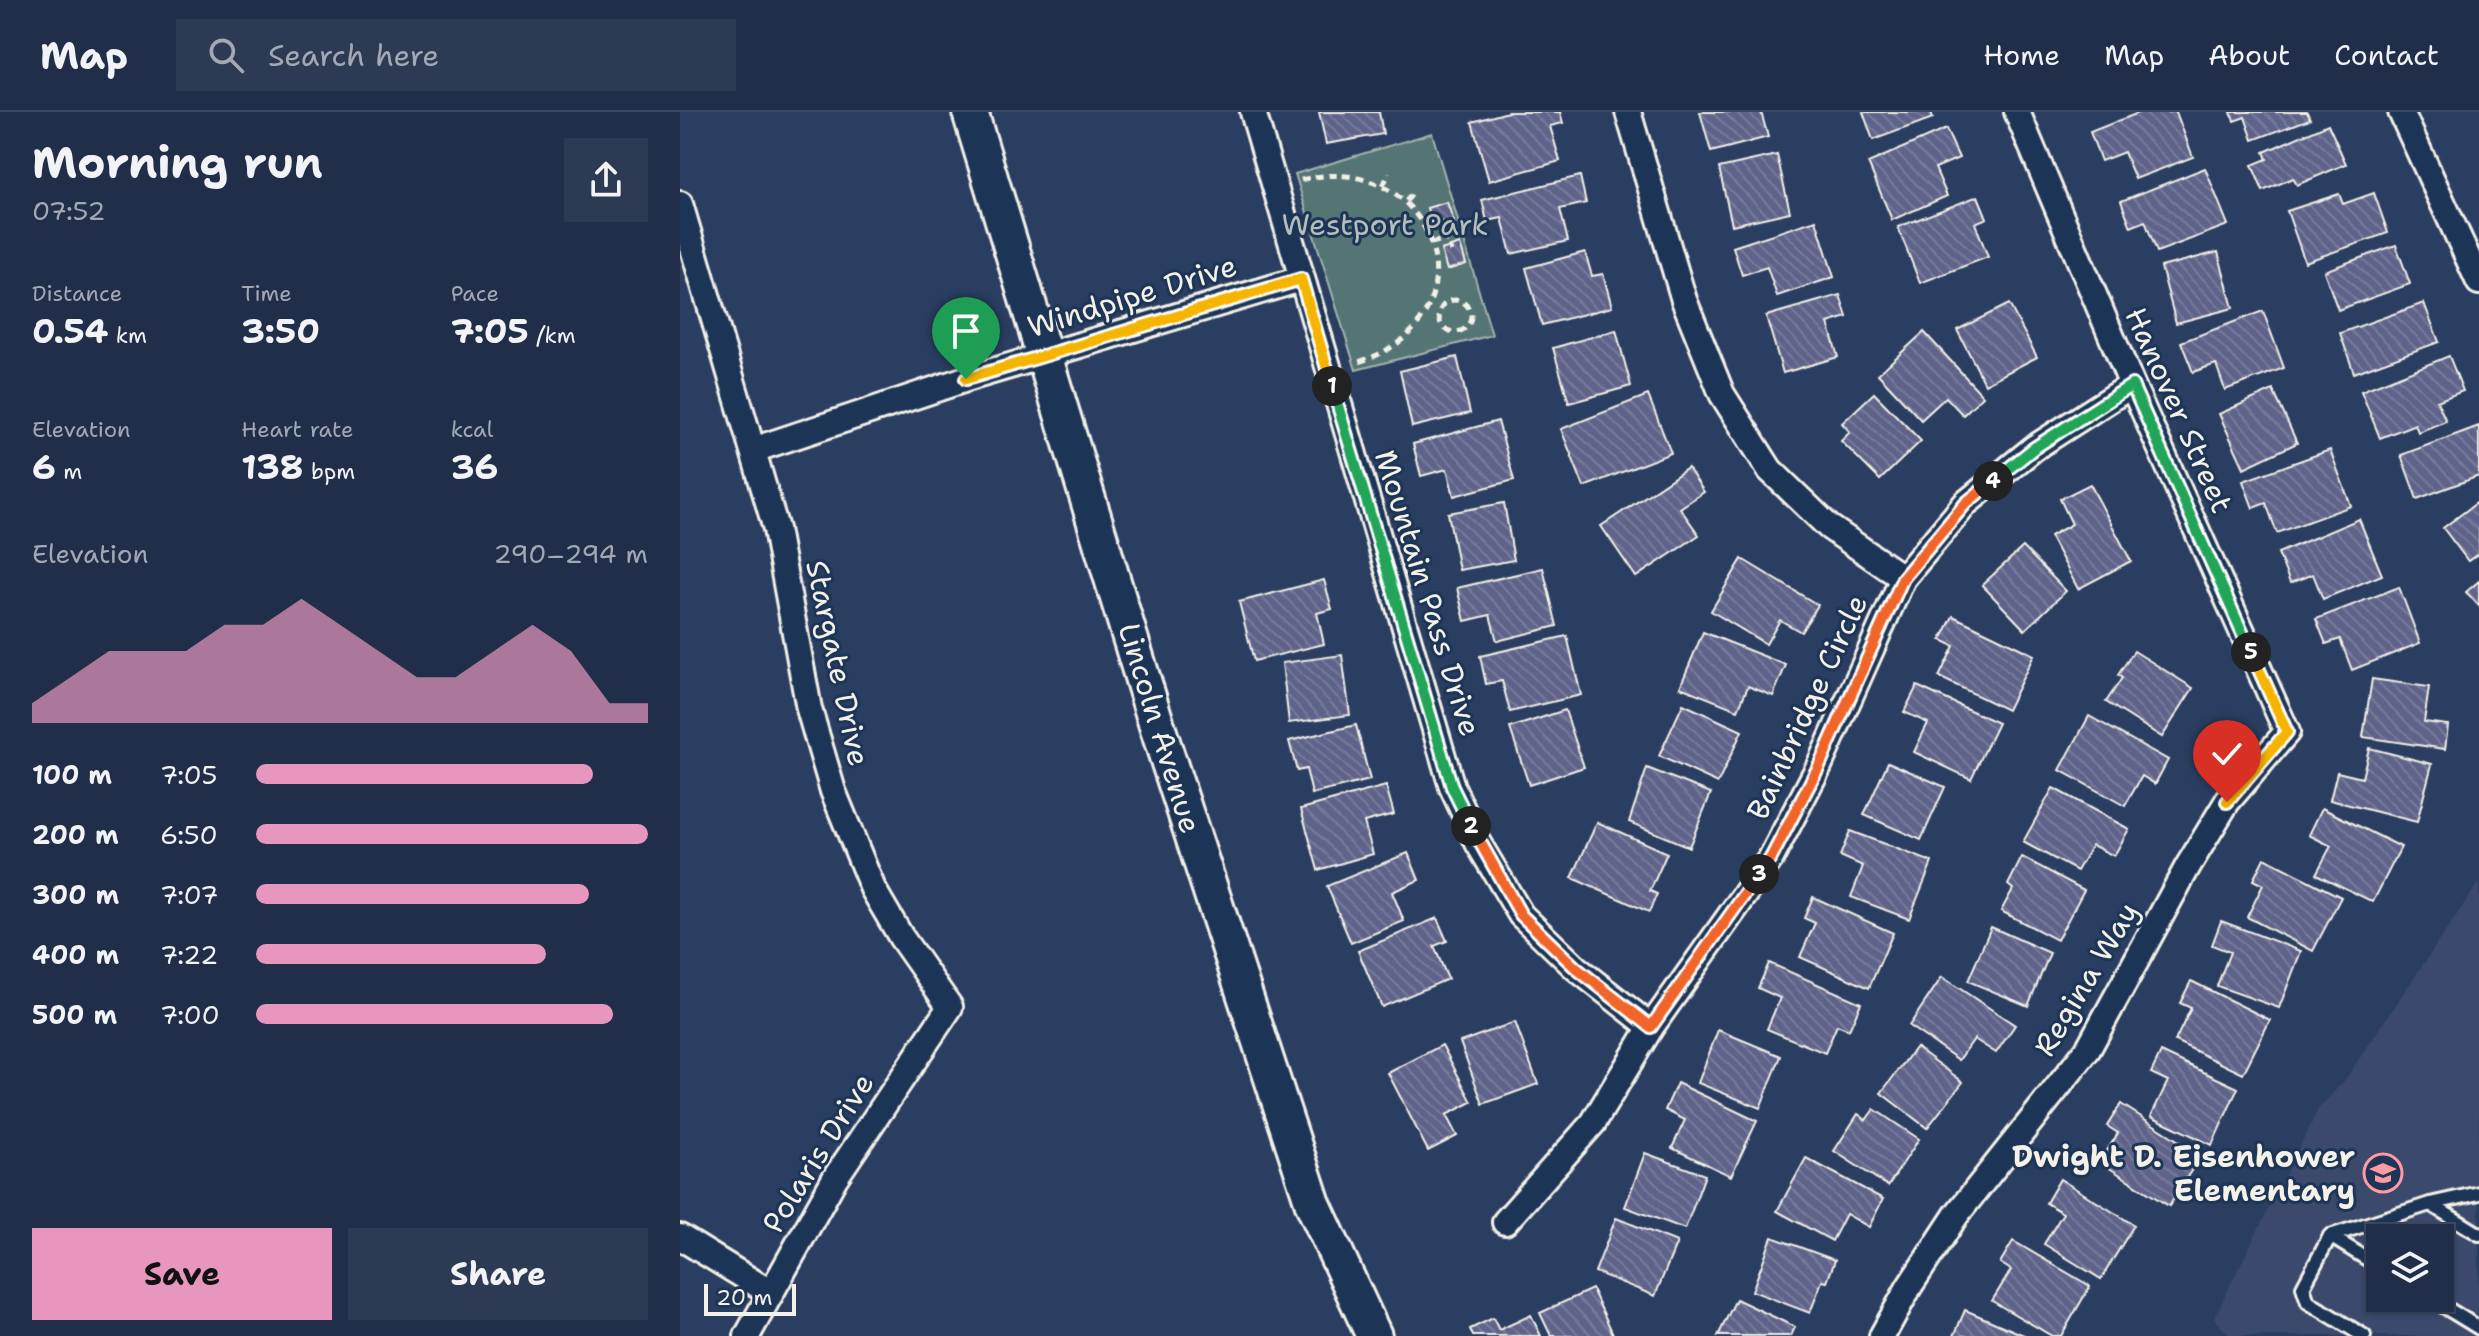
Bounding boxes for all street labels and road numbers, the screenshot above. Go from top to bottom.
street label: Windpipe Drive [1022,245,1242,347]
street label: Hanover Street [2115,301,2243,519]
street label: Mountain Pass Drive [1365,445,1491,741]
street label: Stargate Drive [796,556,880,770]
street label: Bainbridge Circle [1737,588,1877,826]
street label: Lincoln Avenue [1109,618,1211,838]
street label: Regina Way [2024,894,2148,1064]
street label: Polaris Drive [753,1065,883,1241]

